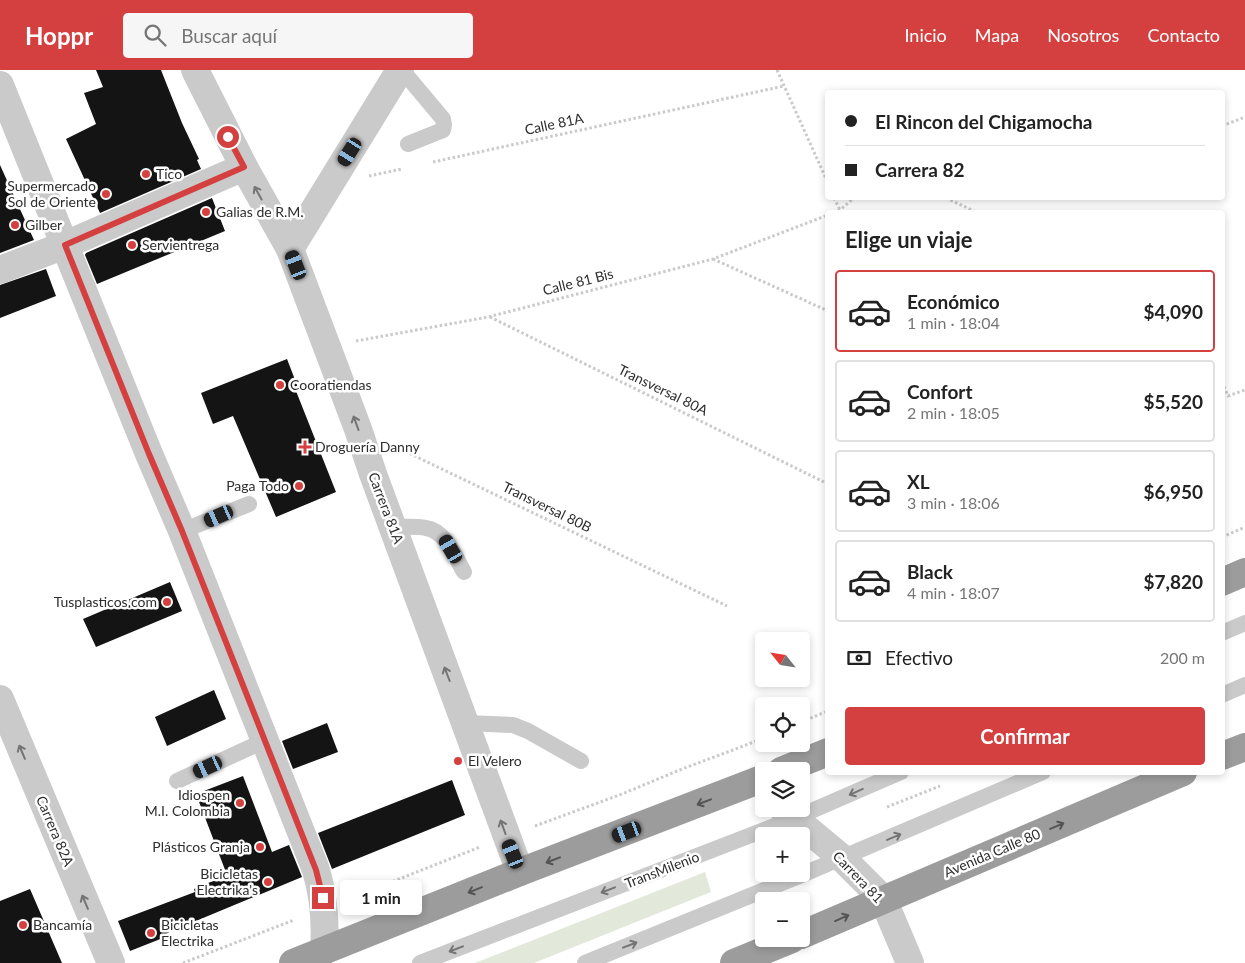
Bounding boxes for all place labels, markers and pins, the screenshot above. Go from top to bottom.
place label: Tico [156,165,182,182]
marker: Tico [140,168,152,180]
place label: Supermercado Sol de Oriente [7,177,96,210]
marker: Supermercado Sol de Oriente [100,188,112,200]
place label: Galias de R.M. [216,203,304,220]
marker: Galias de R.M. [200,206,212,218]
place label: Gilber [25,216,62,233]
marker: Gilber [9,219,21,231]
place label: Servientrega [142,236,219,253]
marker: Servientrega [126,239,138,251]
place label: Cooratiendas [290,376,372,393]
marker: Cooratiendas [274,379,286,391]
place label: Droguería Danny [315,438,421,455]
marker: Droguería Danny [299,441,311,453]
place label: Paga Todo [226,477,289,494]
marker: Paga Todo [293,480,305,492]
place label: Tusplasticos.com [54,593,157,610]
marker: Tusplasticos.com [161,596,173,608]
place label: El Velero [468,752,522,769]
marker: El Velero [452,755,464,767]
place label: Idiospen M.I. Colombia [145,786,230,819]
marker: Idiospen M.I. Colombia [234,797,246,809]
place label: Plásticos Granja [152,838,250,855]
marker: Plásticos Granja [254,841,266,853]
place label: Bicicletas Electrika's [196,865,258,898]
marker: Bicicletas Electrika's [262,876,274,888]
place label: Bancamía [33,916,92,933]
place label: Bicicletas Electrika [161,916,219,949]
marker: Bancamía [17,919,29,931]
marker: Bicicletas Electrika [145,927,157,939]

